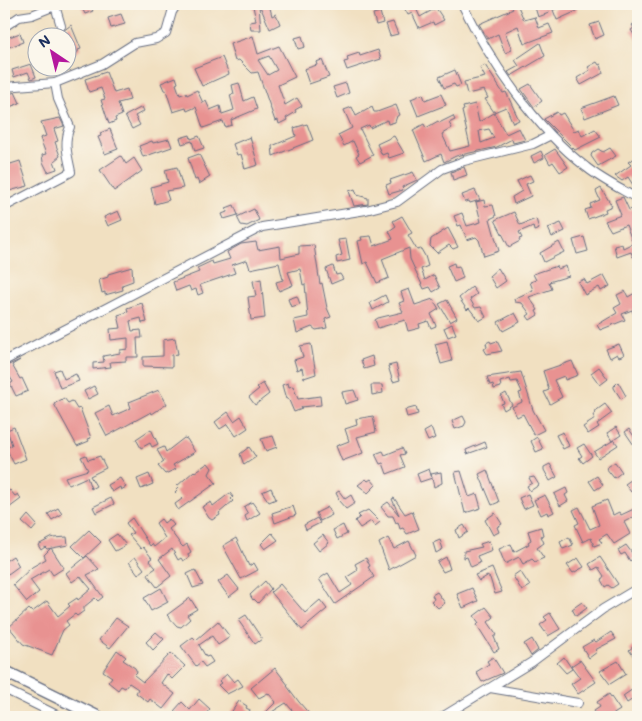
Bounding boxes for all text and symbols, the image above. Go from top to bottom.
north arrow [28,28,78,78]
text: N [34,30,54,52]

